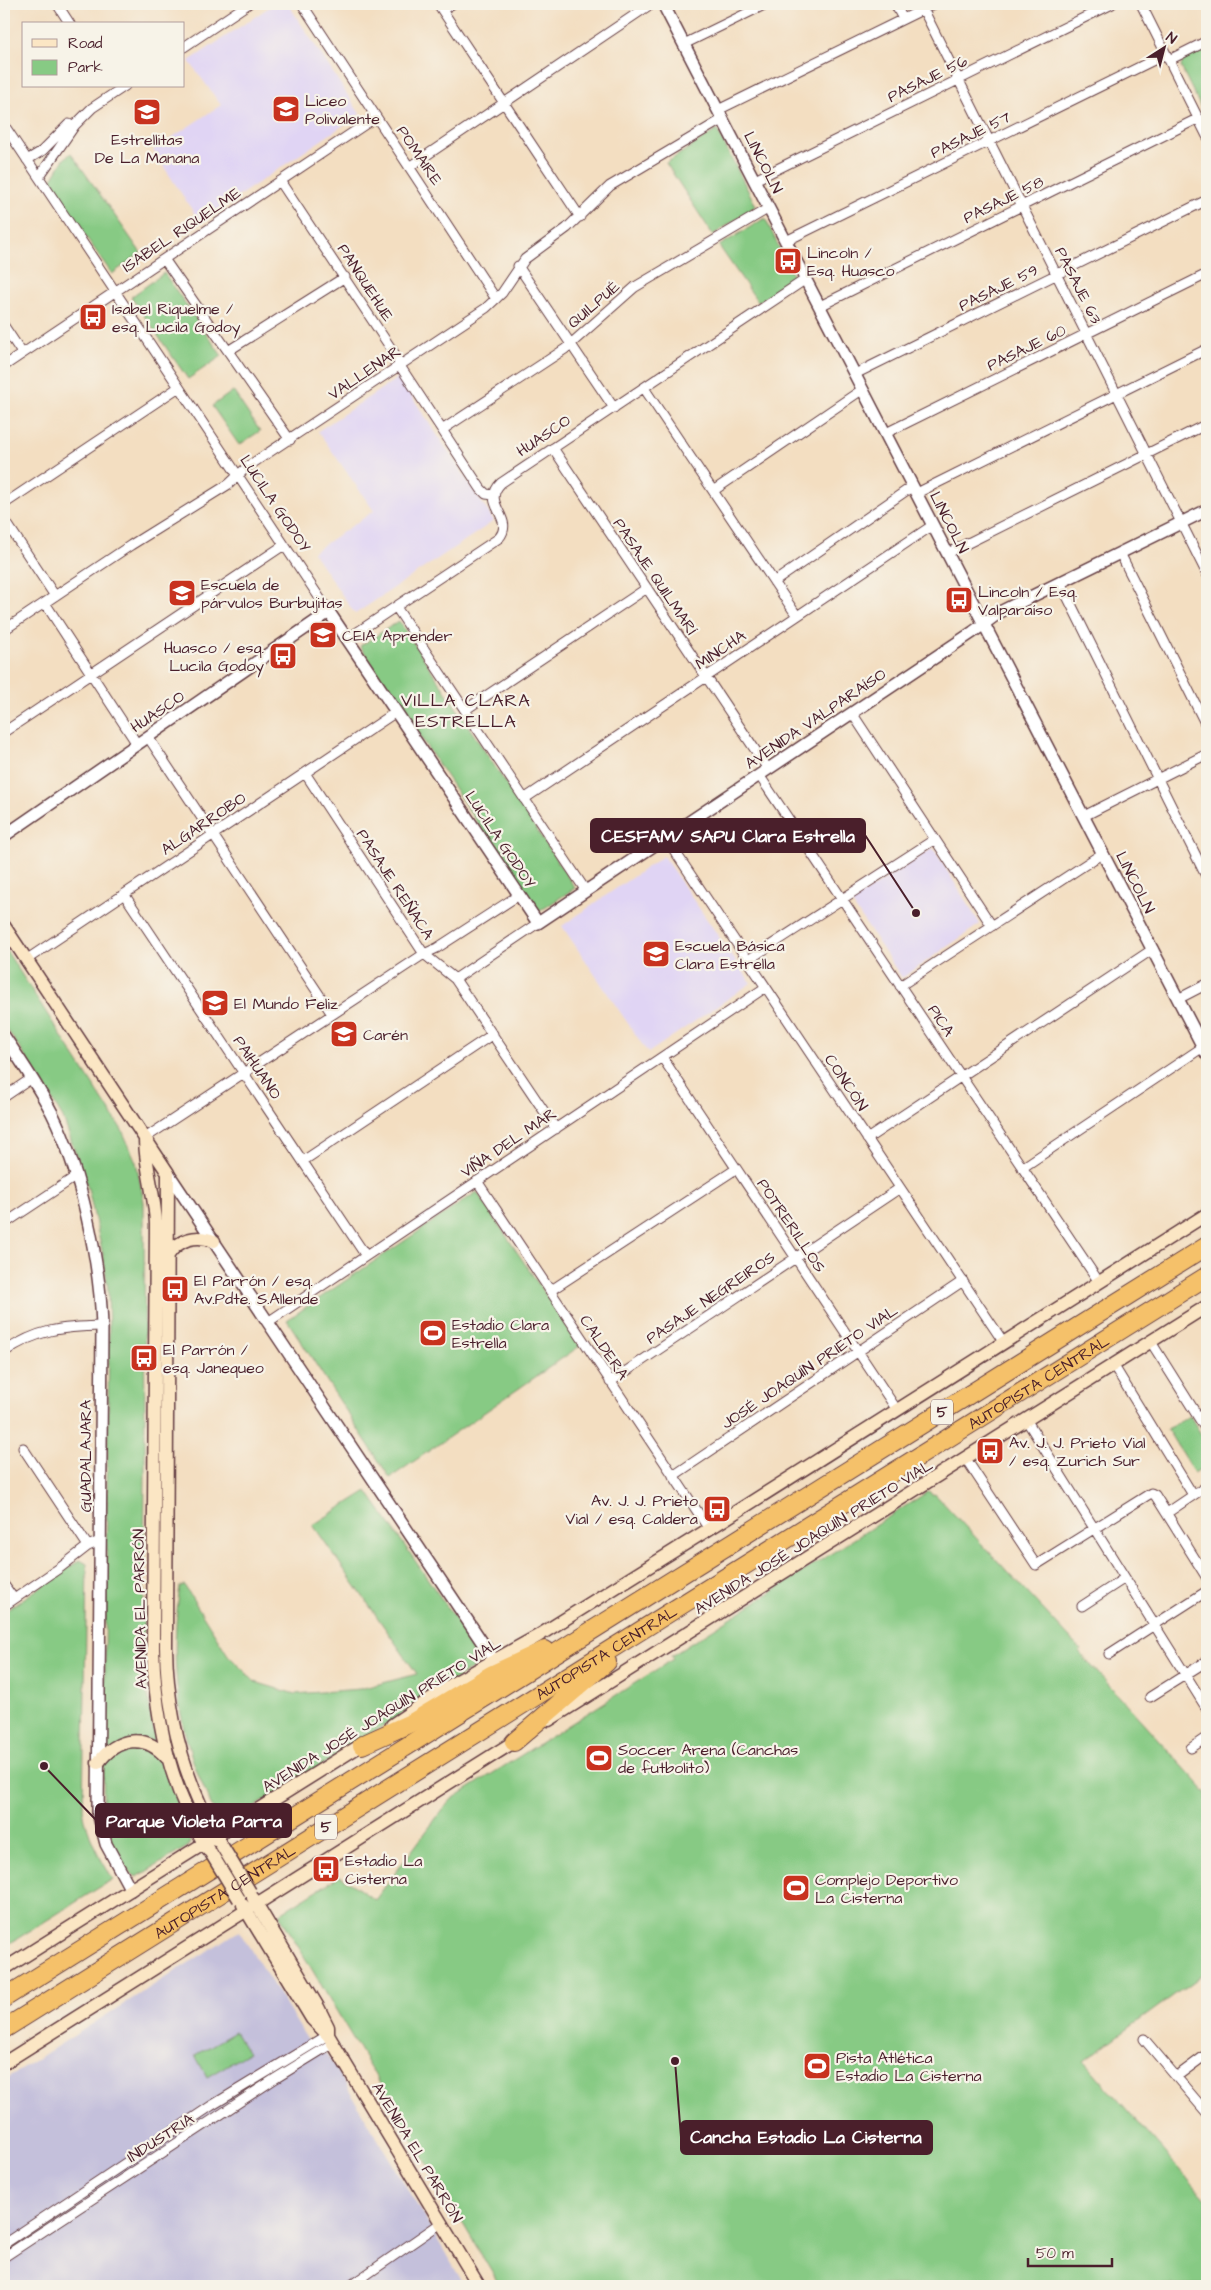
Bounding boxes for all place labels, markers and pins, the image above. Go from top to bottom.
place label: Liceo Polivalente [305,90,380,130]
school or university icon: Liceo Polivalente [271,94,301,124]
school or university icon: Estrellitas De La Manana [132,97,162,127]
place label: Estrellitas De La Manana [95,129,199,169]
place label: Lincoln / Esq. Huasco [807,242,894,282]
bus stop icon: Lincoln / Esq. Huasco [773,246,803,276]
place label: Isabel Riquelme / esq. Lucila Godoy [112,298,241,339]
bus stop icon: Isabel Riquelme / esq. Lucila Godoy [78,302,108,332]
place label: Escuela de párvulos Burbujitas [201,574,343,614]
school or university icon: Escuela de párvulos Burbujitas [167,578,197,608]
place label: Lincoln / Esq. Valparaíso [978,581,1077,621]
bus stop icon: Lincoln / Esq. Valparaíso [944,585,974,615]
school or university icon: CEIA Aprender [308,620,338,650]
place label: CEIA Aprender [342,625,452,647]
place label: Huasco / esq. Lucila Godoy [164,637,264,678]
bus stop icon: Huasco / esq. Lucila Godoy [268,641,298,671]
callout: CESFAM/ SAPU Clara Estrella [591,819,865,852]
place label: Escuela Básica Clara Estrella [675,935,785,975]
school or university icon: Escuela Básica Clara Estrella [641,939,671,969]
school or university icon: El Mundo Feliz [200,988,230,1018]
place label: El Mundo Feliz [234,993,338,1015]
school or university icon: Carén [329,1019,359,1049]
place label: Carén [363,1024,408,1046]
place label: El Parrón / esq. Av.Pdte. S.Allende [194,1270,319,1310]
bus stop icon: El Parrón / esq. Av.Pdte. S.Allende [160,1274,190,1304]
place label: Estadio Clara Estrella [452,1314,549,1354]
sports icon: Estadio Clara Estrella [418,1318,448,1348]
place label: El Parrón / esq. Janequeo [163,1339,264,1379]
bus stop icon: El Parrón / esq. Janequeo [129,1343,159,1373]
place label: Av. J. J. Prieto Vial / esq. Zurich Sur [1009,1432,1146,1472]
bus stop icon: Av. J. J. Prieto Vial / esq. Zurich Sur [975,1436,1005,1466]
place label: Av. J. J. Prieto Vial / esq. Caldera [565,1490,698,1530]
bus stop icon: Av. J. J. Prieto Vial / esq. Caldera [702,1494,732,1524]
place label: Soccer Arena (Canchas de futbolito) [618,1739,798,1779]
sports icon: Soccer Arena (Canchas de futbolito) [584,1743,614,1773]
callout: Parque Violeta Parra [96,1804,291,1837]
place label: Estadio La Cisterna [345,1850,422,1890]
bus stop icon: Estadio La Cisterna [311,1854,341,1884]
place label: Complejo Deportivo La Cisterna [815,1869,958,1909]
sports icon: Complejo Deportivo La Cisterna [781,1873,811,1903]
place label: Pista Atlética Estadio La Cisterna [836,2047,982,2087]
sports icon: Pista Atlética Estadio La Cisterna [802,2051,832,2081]
callout: Cancha Estadio La Cisterna [681,2121,932,2154]

